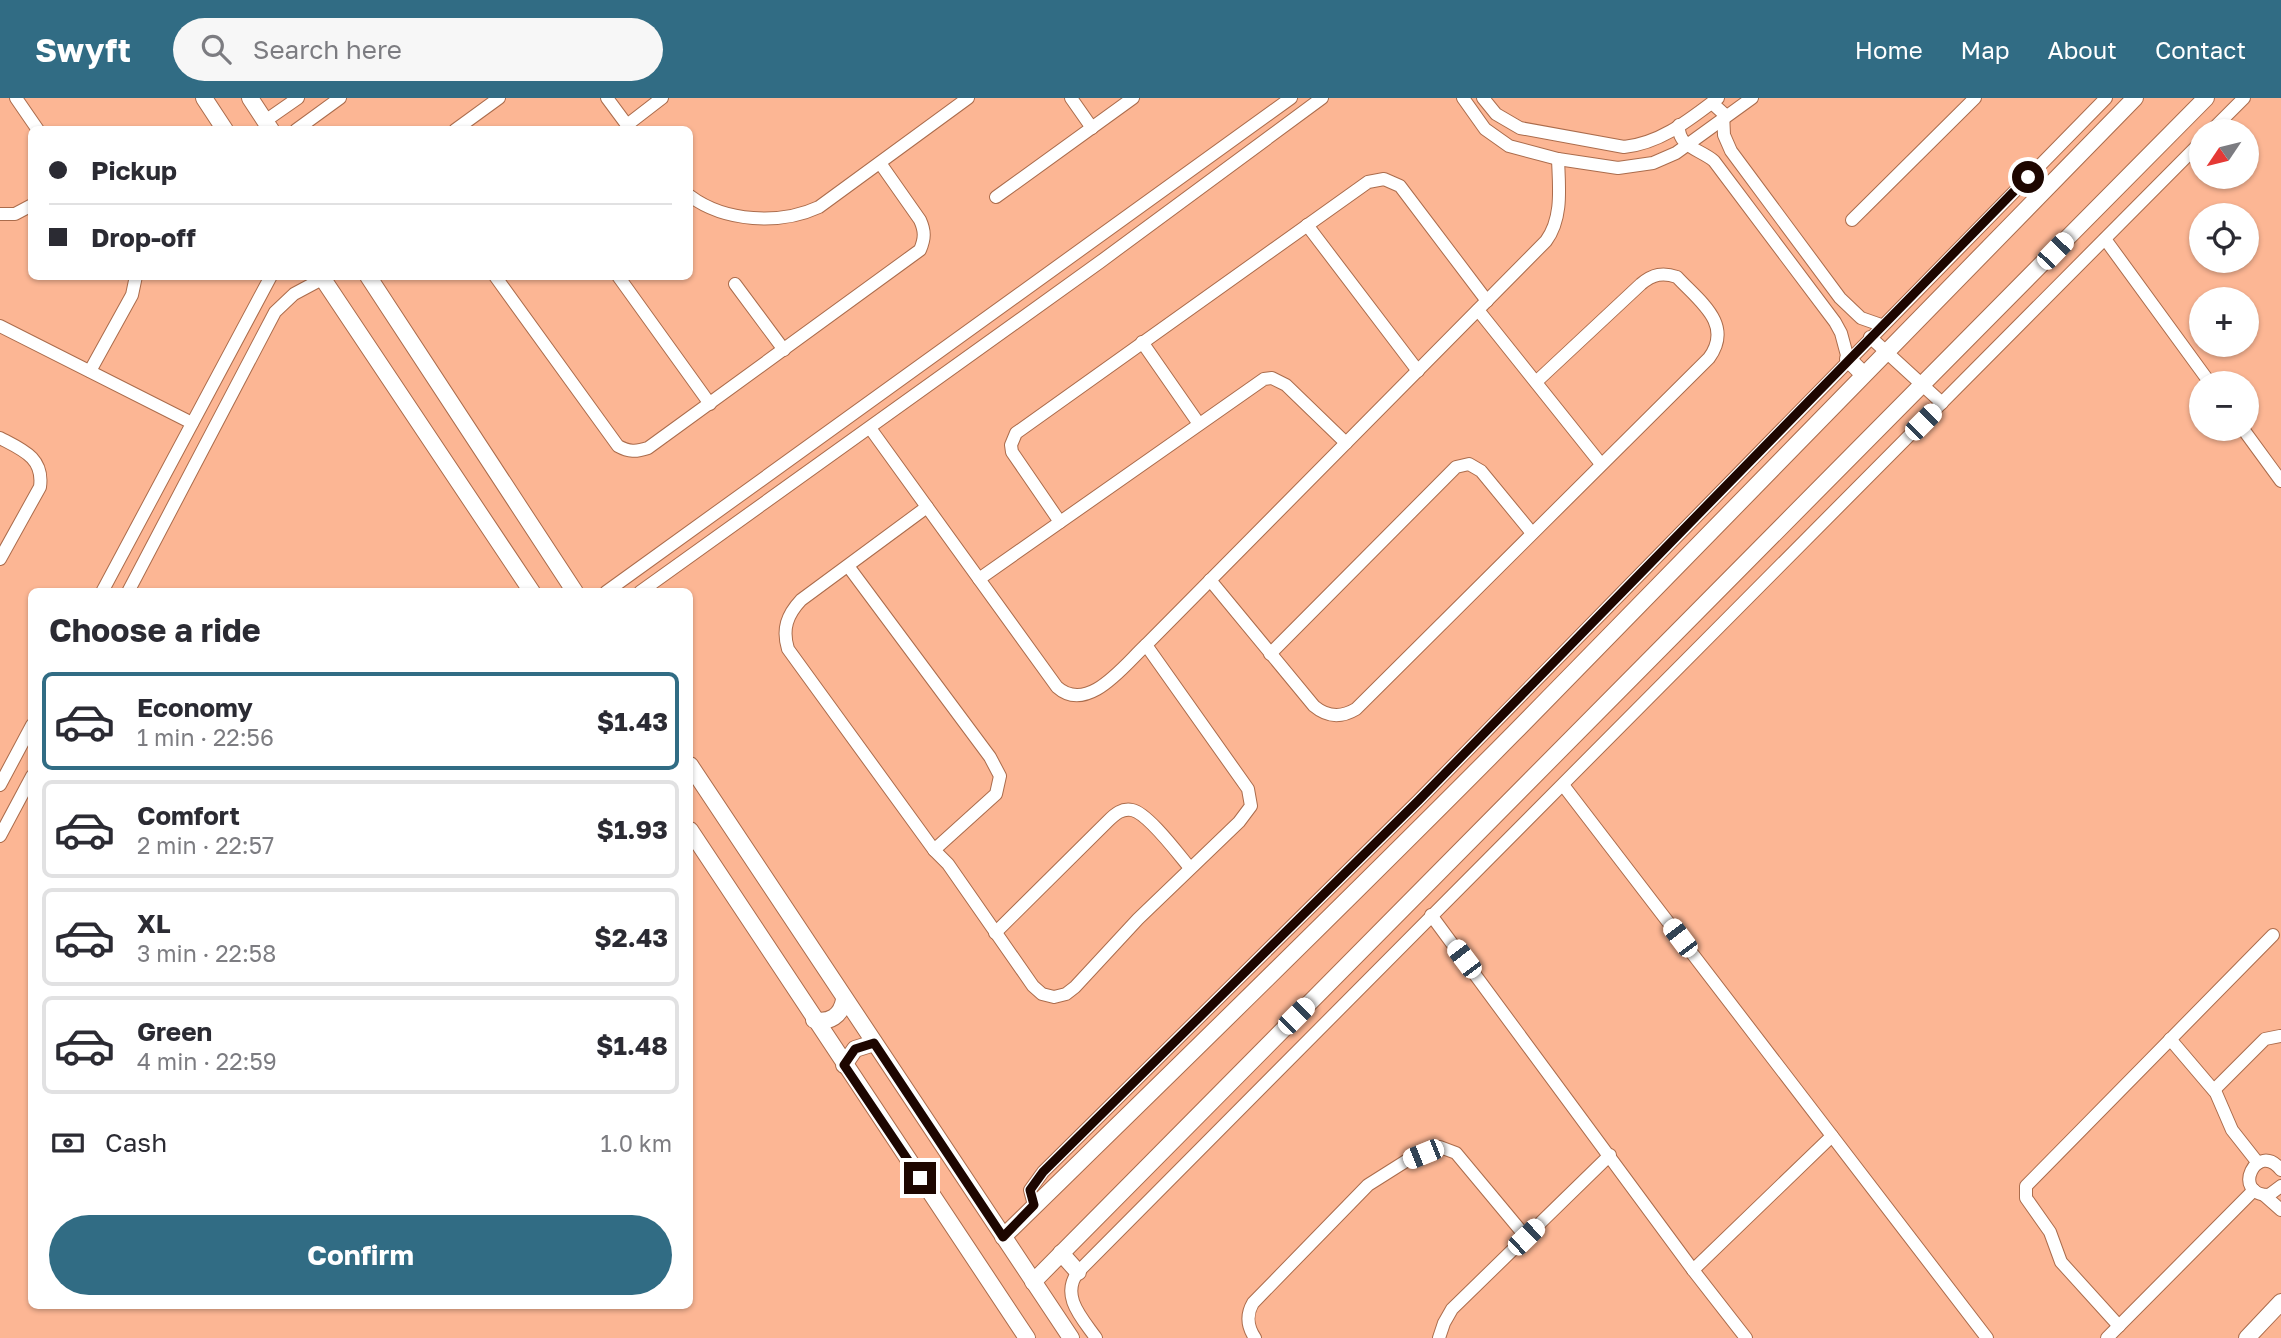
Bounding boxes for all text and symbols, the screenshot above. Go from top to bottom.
search box [173,18,663,81]
text: Swyft [35,30,131,69]
icon: search [197,30,235,68]
text: Search here [253,34,402,65]
text: Home [1855,35,1923,64]
text: Map [1961,35,2010,64]
text: About [2048,35,2117,64]
text: Contact [2155,35,2246,64]
north arrow [2189,119,2259,189]
map controls [2189,119,2259,441]
text: Pickup [91,155,177,186]
route start [2012,161,2044,193]
button: locate [2189,203,2259,273]
text: Drop-off [91,222,196,253]
car [2033,229,2078,273]
button: + [2189,287,2259,357]
button: − [2189,371,2259,441]
car [1901,400,1946,444]
text: Choose a ride [49,611,261,649]
icon: car [53,690,116,753]
text: Economy [137,692,253,723]
text: $1.43 [597,706,668,737]
text: 1 min · 22:56 [137,723,274,751]
icon: car [53,798,116,861]
text: Comfort [137,800,240,831]
text: $1.93 [596,814,668,845]
text: 2 min · 22:57 [137,831,274,859]
icon: car [53,906,116,969]
text: XL [137,908,171,939]
car [1659,915,1702,961]
text: $2.43 [594,922,668,953]
car [1443,936,1486,982]
text: 3 min · 22:58 [137,939,276,967]
car [1274,994,1319,1038]
icon: car [53,1014,116,1077]
text: Green [137,1016,212,1047]
text: $1.48 [596,1030,668,1061]
text: 4 min · 22:59 [137,1047,277,1075]
icon: cash [49,1124,87,1162]
text: Cash [105,1127,167,1158]
text: 1.0 km [601,1129,672,1157]
car [1400,1136,1447,1172]
route end [904,1162,936,1194]
button: Confirm [49,1215,672,1295]
car [1504,1215,1549,1259]

